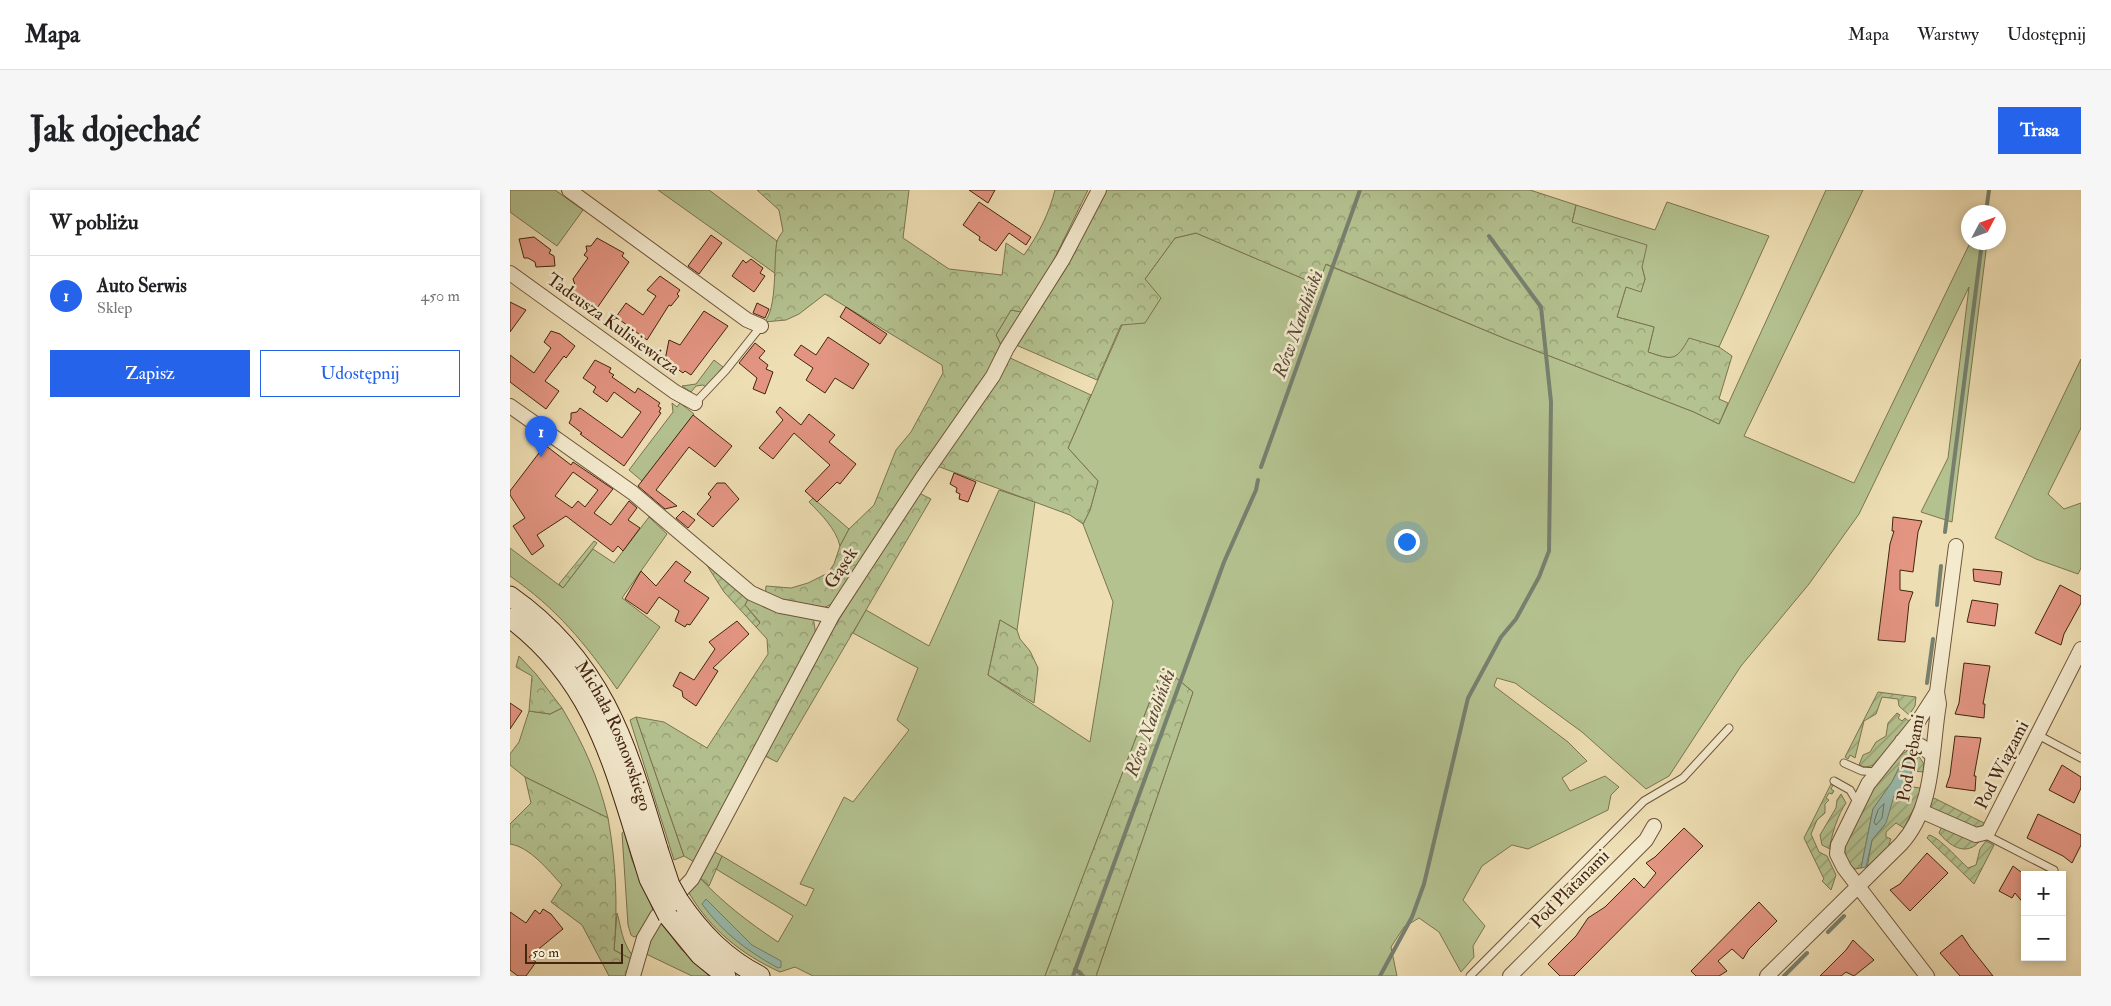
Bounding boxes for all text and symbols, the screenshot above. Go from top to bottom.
text: Mapa [25,19,80,50]
text: Mapa [1848,23,1889,46]
text: Warstwy [1917,23,1979,46]
text: Udostępnij [2007,23,2086,46]
button: Trasa [1998,107,2081,154]
text: Jak dojechać [30,108,200,152]
north arrow [1961,205,2006,250]
text: W pobliżu [50,209,139,236]
water label: Rów Natoliński [1267,267,1329,382]
street label: Tadeusza Kulisiewicza [542,268,685,380]
text: Auto Serwis [97,274,187,298]
text: 1 [63,286,69,306]
text: 450 m [421,286,460,306]
text: Sklep [97,298,132,318]
button: Zapisz [50,350,250,397]
button: Udostępnij [260,350,460,397]
pin: 1 [525,416,557,457]
your location [1394,529,1420,555]
street label: Gąsek [819,543,863,593]
street label: Michała Rosnowskiego [570,656,657,814]
water label: Rów Natoliński [1119,666,1181,781]
street label: Pod Dębami [1892,712,1930,804]
street label: Pod Wiązami [1970,717,2034,813]
street label: Pod Platanami [1526,844,1615,933]
map controls [2021,871,2066,961]
button: + [2021,871,2066,916]
button: − [2021,916,2066,961]
scale bar [525,941,622,964]
text: 50 m [532,944,559,961]

